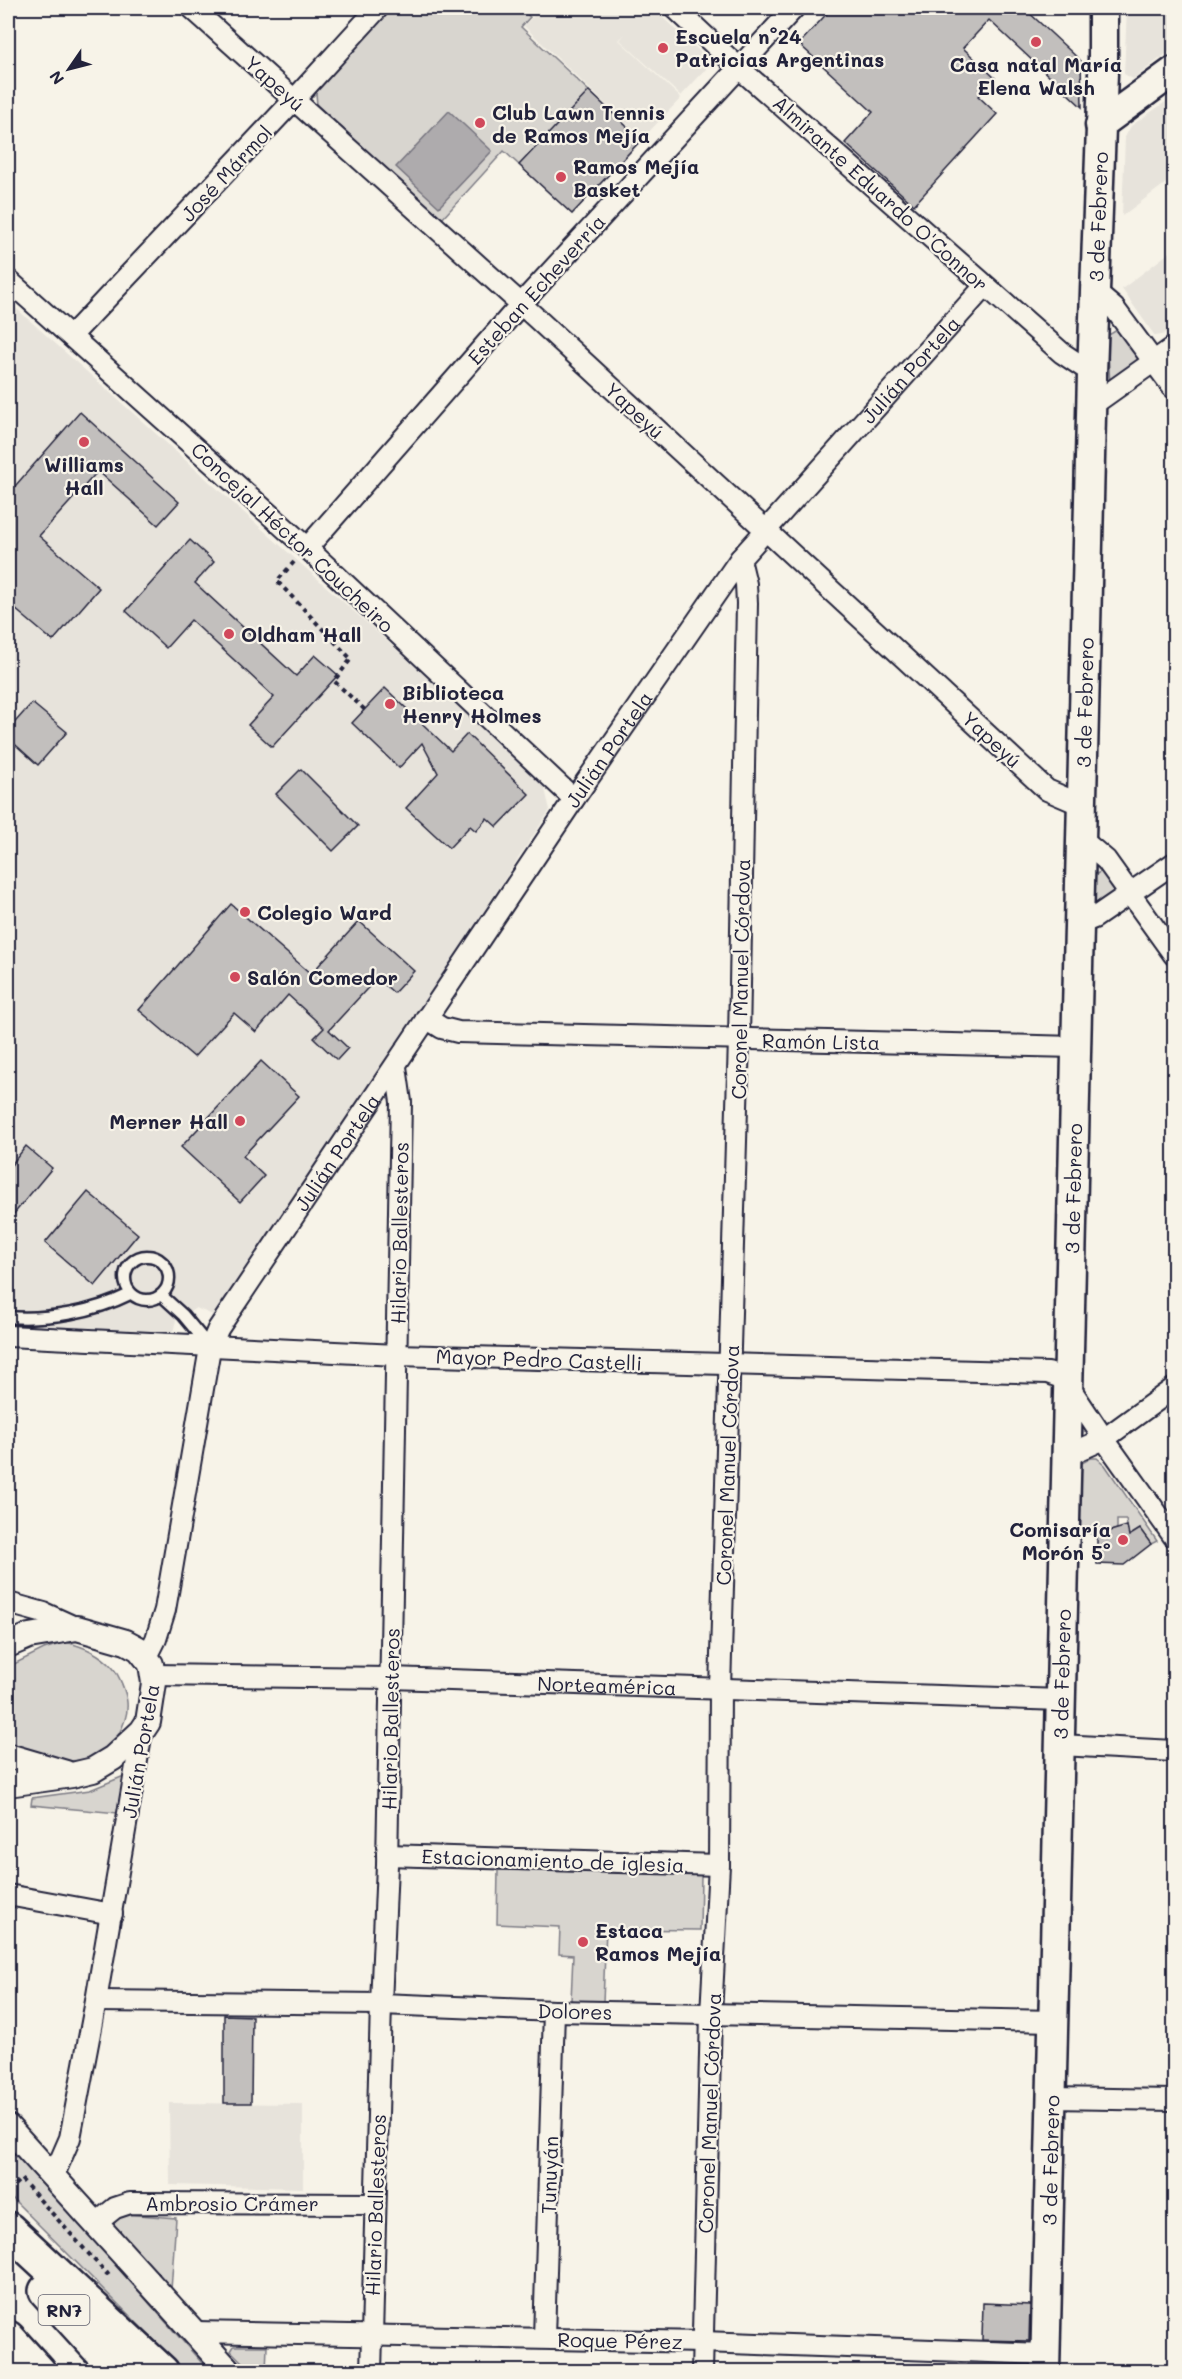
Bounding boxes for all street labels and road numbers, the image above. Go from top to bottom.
street label: Yapeyú [240,49,310,117]
street label: Almirante Eduardo O'Connor [768,89,994,297]
street label: José Mármol [175,119,277,227]
street label: 3 de Febrero [1082,151,1113,282]
street label: Esteban Echeverría [462,208,610,370]
street label: Julián Portela [855,310,965,429]
street label: Yapeyú [600,376,670,444]
street label: Concejal Héctor Coucheiro [186,436,400,638]
street label: 3 de Febrero [1070,637,1099,768]
street label: Julián Portela [559,686,658,812]
street label: Yapeyú [957,705,1027,773]
street label: Coronel Manuel Córdova [725,858,755,1100]
street label: Ramón Lista [762,1027,880,1055]
street label: Julián Portela [288,1088,385,1216]
street label: 3 de Febrero [1058,1123,1087,1254]
street label: Hilario Ballesteros [384,1142,414,1324]
street label: Mayor Pedro Castelli [435,1342,643,1376]
street label: Coronel Manuel Córdova [710,1344,744,1586]
street label: 3 de Febrero [1047,1609,1076,1740]
street label: Hilario Ballesteros [375,1628,405,1810]
street label: Norteamérica [537,1670,677,1700]
street label: Julián Portela [115,1682,165,1820]
street label: Estacionamiento de iglesia [421,1842,685,1878]
street label: Coronel Manuel Córdova [692,1992,726,2234]
street label: Dolores [537,1997,613,2025]
street label: 3 de Febrero [1035,2094,1065,2226]
street label: Hilario Ballesteros [359,2114,391,2296]
street label: Tunuyán [535,2136,563,2214]
street label: Ambrosio Crámer [145,2190,319,2216]
road number: RN7 [38,2295,90,2325]
street label: Roque Pérez [557,2326,683,2354]

